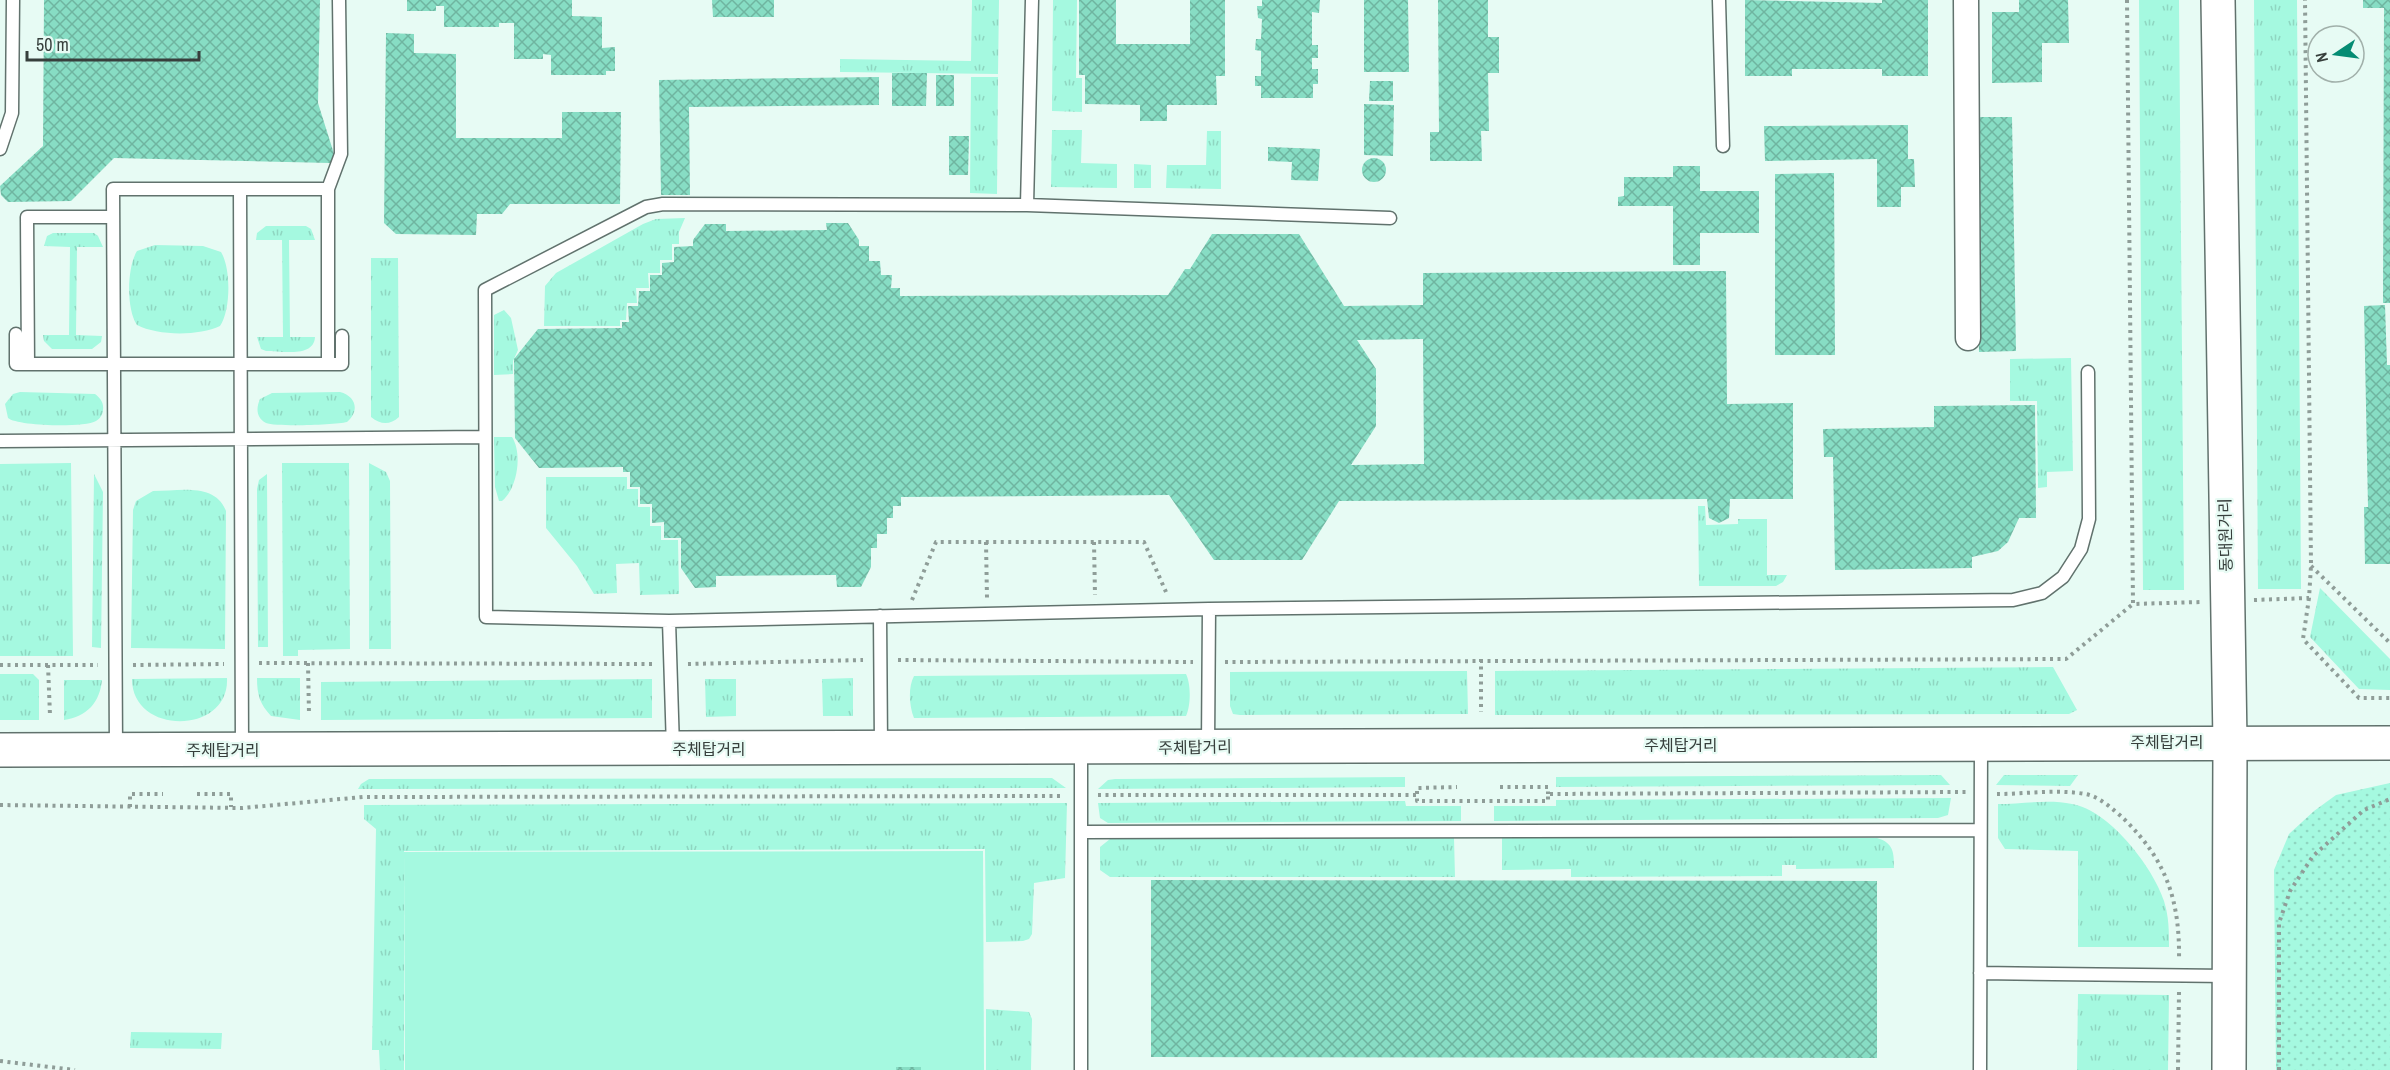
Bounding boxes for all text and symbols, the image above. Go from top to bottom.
scale bar [27,24,200,62]
north arrow [2306,24,2366,84]
text: 50 m [36,32,69,57]
text: N [2310,50,2333,64]
street label: 동대원거리 [2213,498,2237,572]
street label: 주체탑거리 [2130,731,2204,753]
street label: 주체탑거리 [1644,734,1718,756]
street label: 주체탑거리 [1158,735,1232,759]
street label: 주체탑거리 [672,738,746,760]
street label: 주체탑거리 [186,739,260,761]

